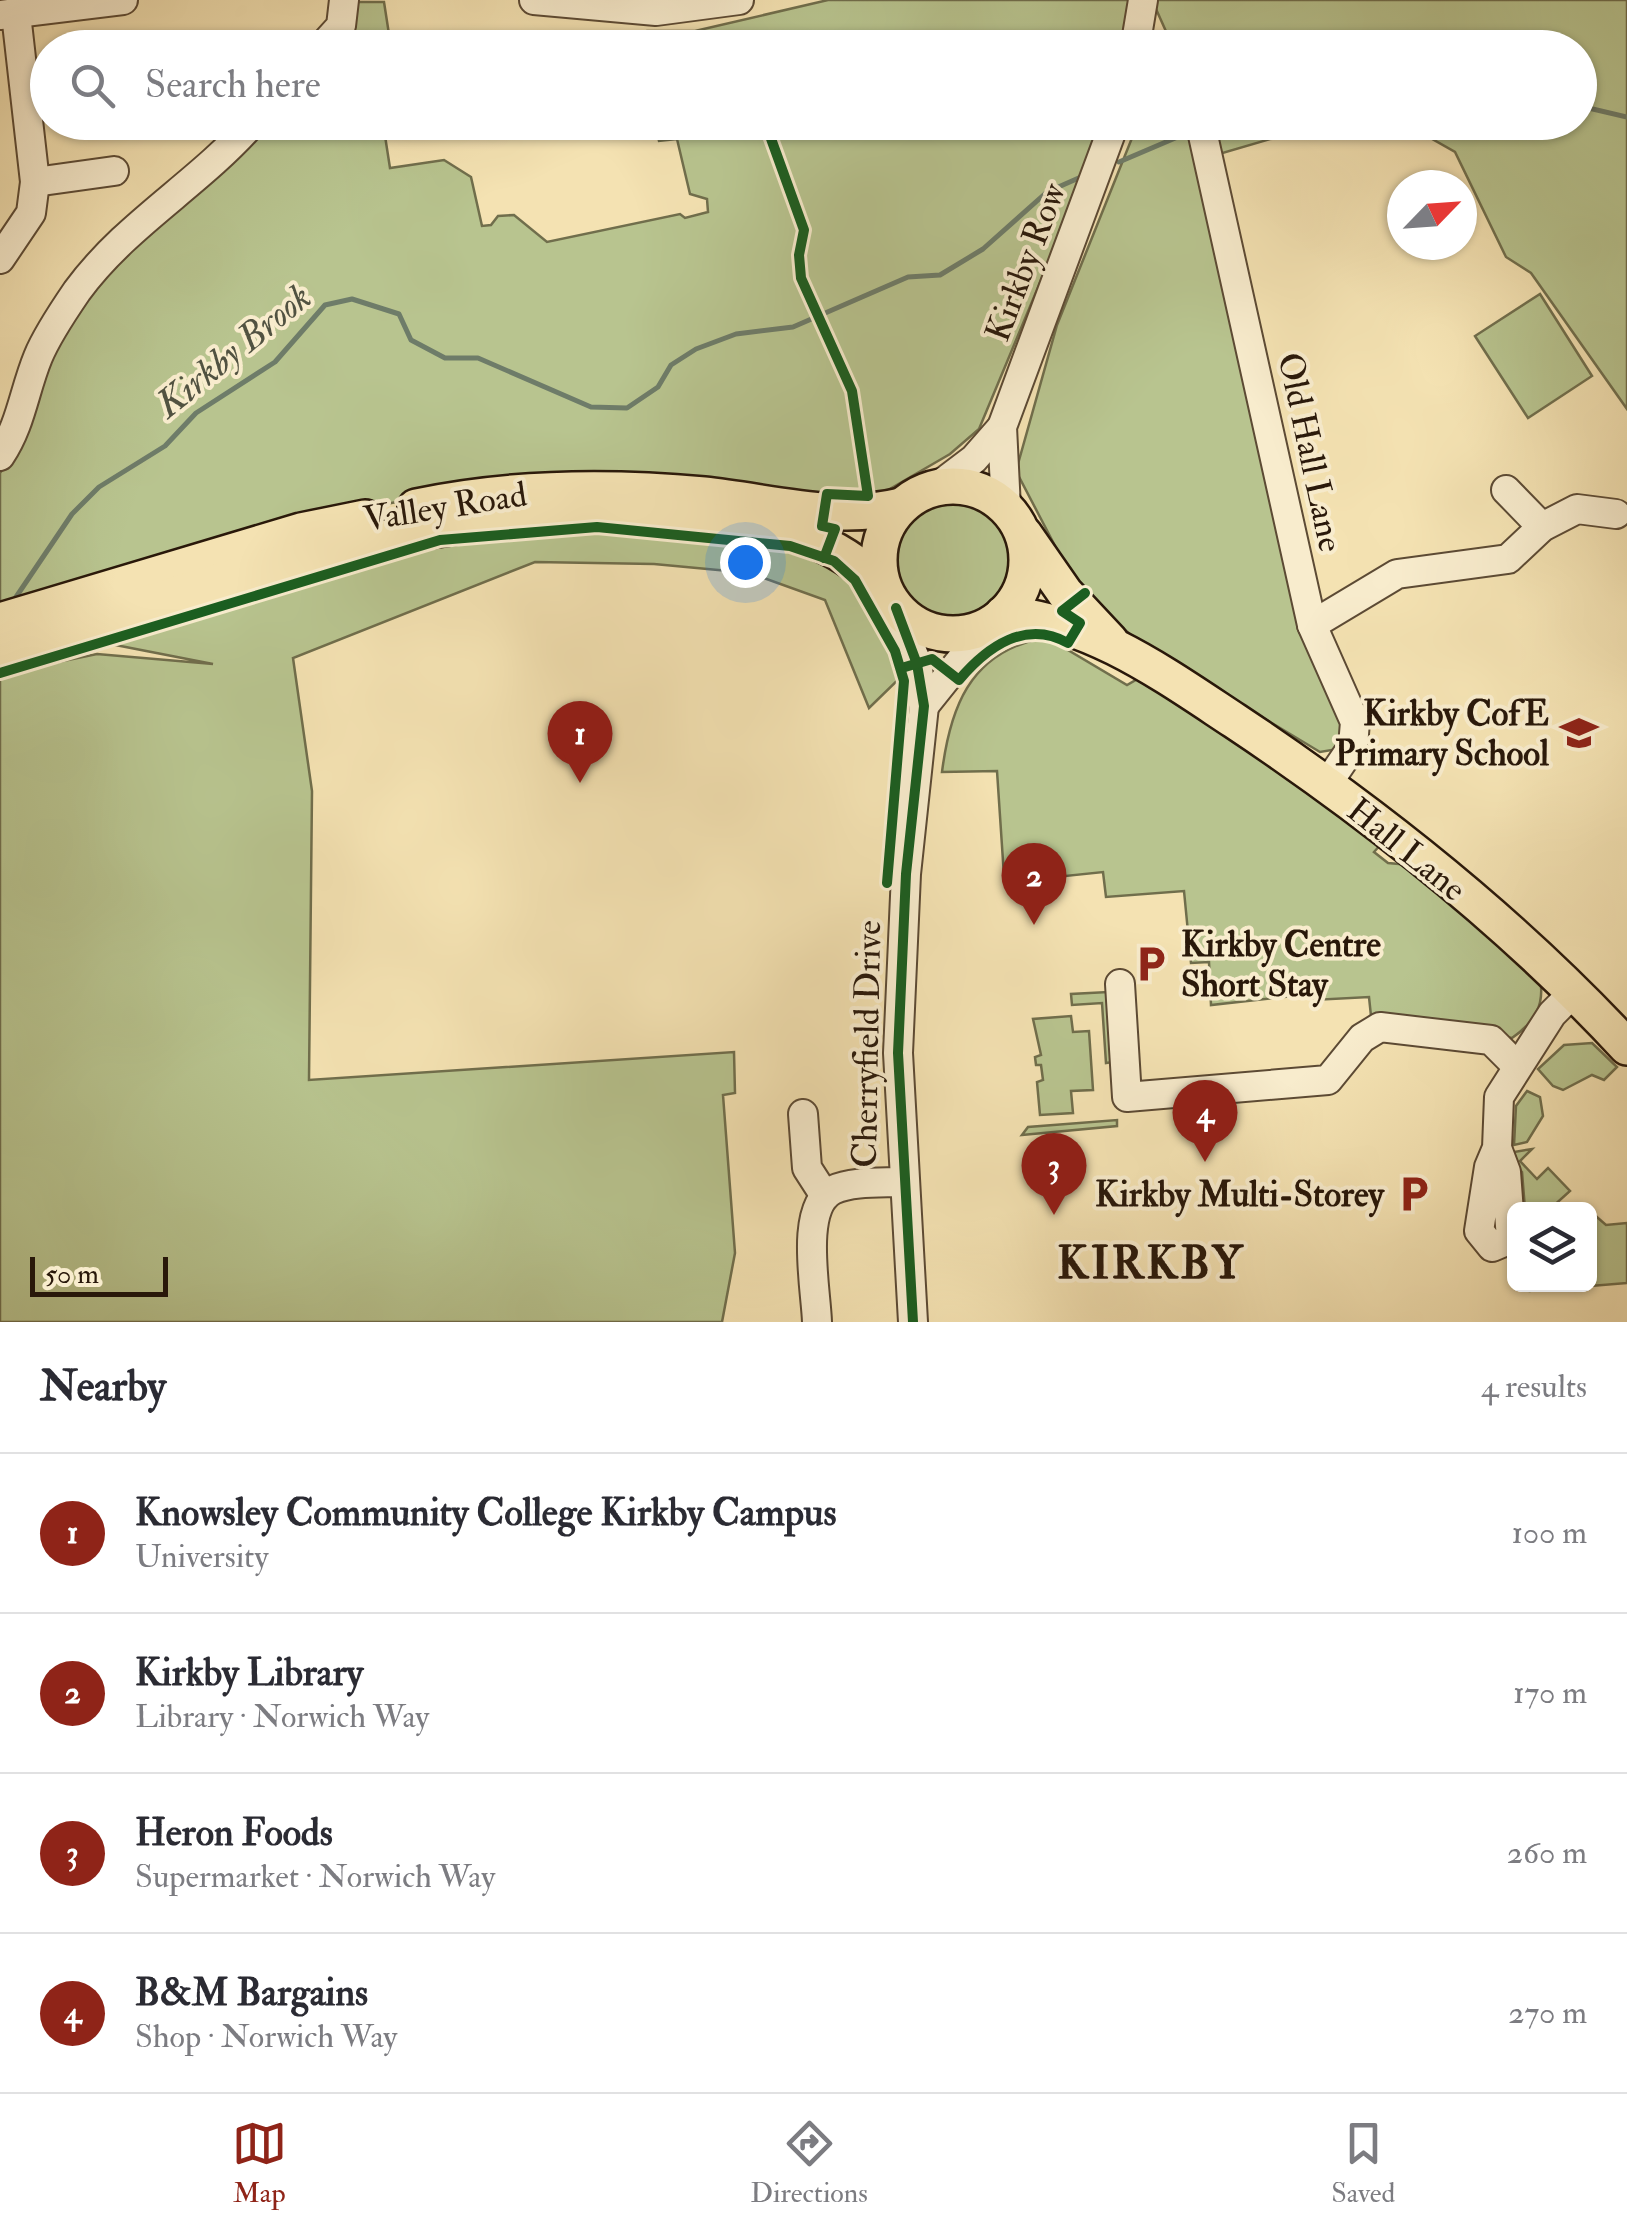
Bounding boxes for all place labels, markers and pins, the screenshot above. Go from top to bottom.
place label: Kirkby CofE Primary School [1335,692,1550,777]
pin: 1 [548,700,612,783]
school or university icon: Kirkby CofE Primary School [1558,712,1600,754]
pin: 2 [1002,842,1066,925]
place label: Kirkby Centre Short Stay [1181,923,1381,1008]
parking icon: Kirkby Centre Short Stay [1130,943,1172,985]
pin: 4 [1172,1080,1238,1162]
pin: 3 [1022,1132,1086,1215]
place label: Kirkby Multi-Storey [1095,1173,1386,1218]
parking icon: Kirkby Multi-Storey [1393,1173,1435,1215]

